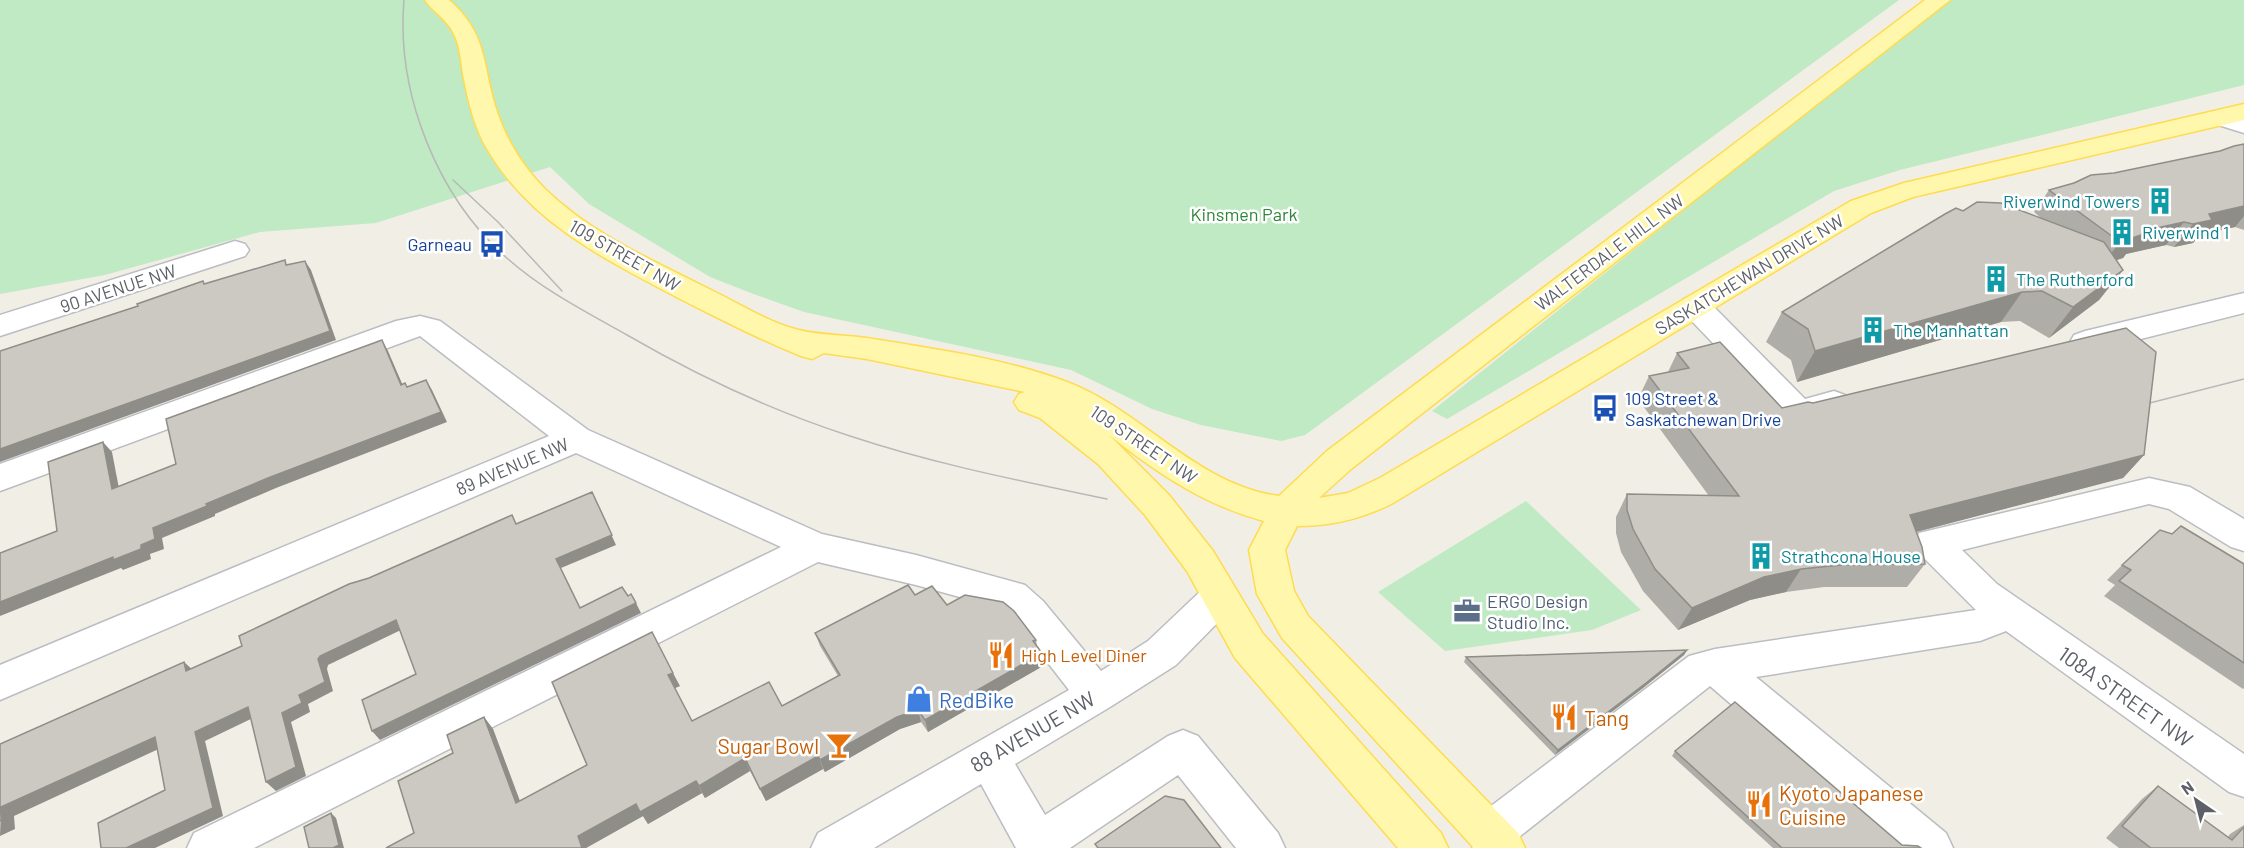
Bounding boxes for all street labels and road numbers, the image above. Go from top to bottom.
street label: WALTERDALE HILL NW [1530,189,1688,315]
street label: SASKATCHEWAN DRIVE NW [1651,209,1847,339]
street label: 109 STREET NW [566,214,685,296]
street label: 90 AVENUE NW [57,259,179,317]
street label: 109 STREET NW [1086,400,1202,488]
street label: 89 AVENUE NW [452,432,572,500]
street label: 108A STREET NW [2054,640,2198,752]
street label: 88 AVENUE NW [965,685,1099,777]

